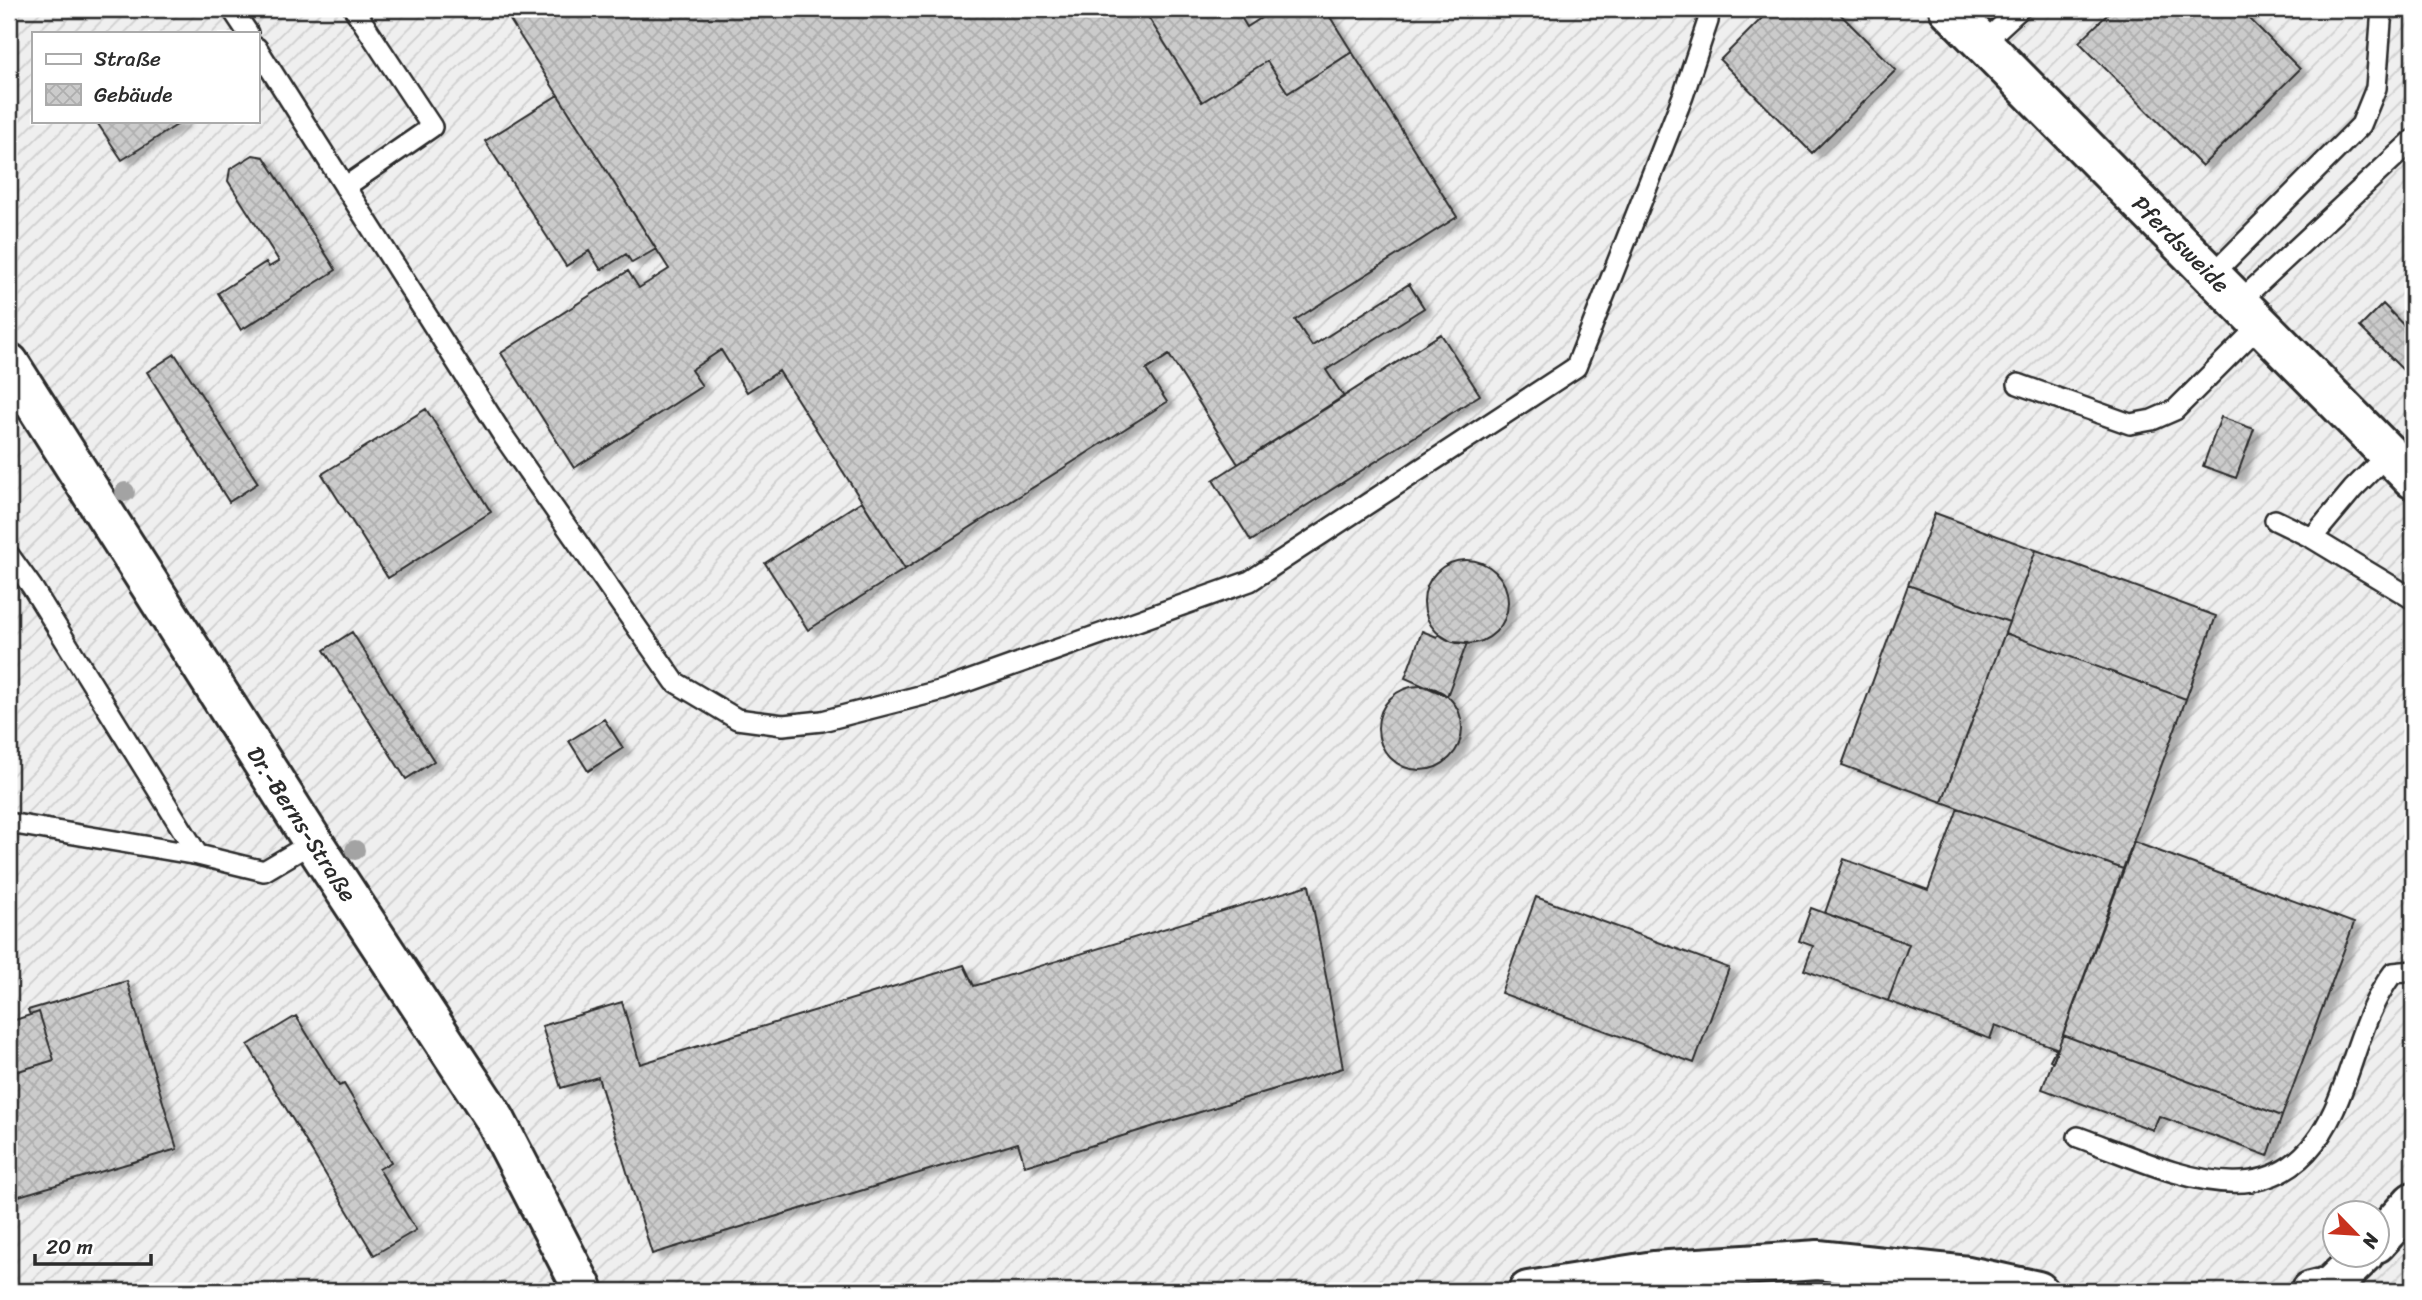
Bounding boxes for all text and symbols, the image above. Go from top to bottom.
legend [32,32,259,122]
text: Straße [94,40,161,78]
text: Gebäude [94,76,172,114]
street label: Pferdsweide [2122,185,2240,304]
street label: Dr.-Berns-Straße [235,738,368,911]
north arrow [2320,1198,2390,1268]
scale bar [35,1223,150,1267]
text: N [2353,1227,2389,1255]
text: 20 m [46,1228,93,1266]

